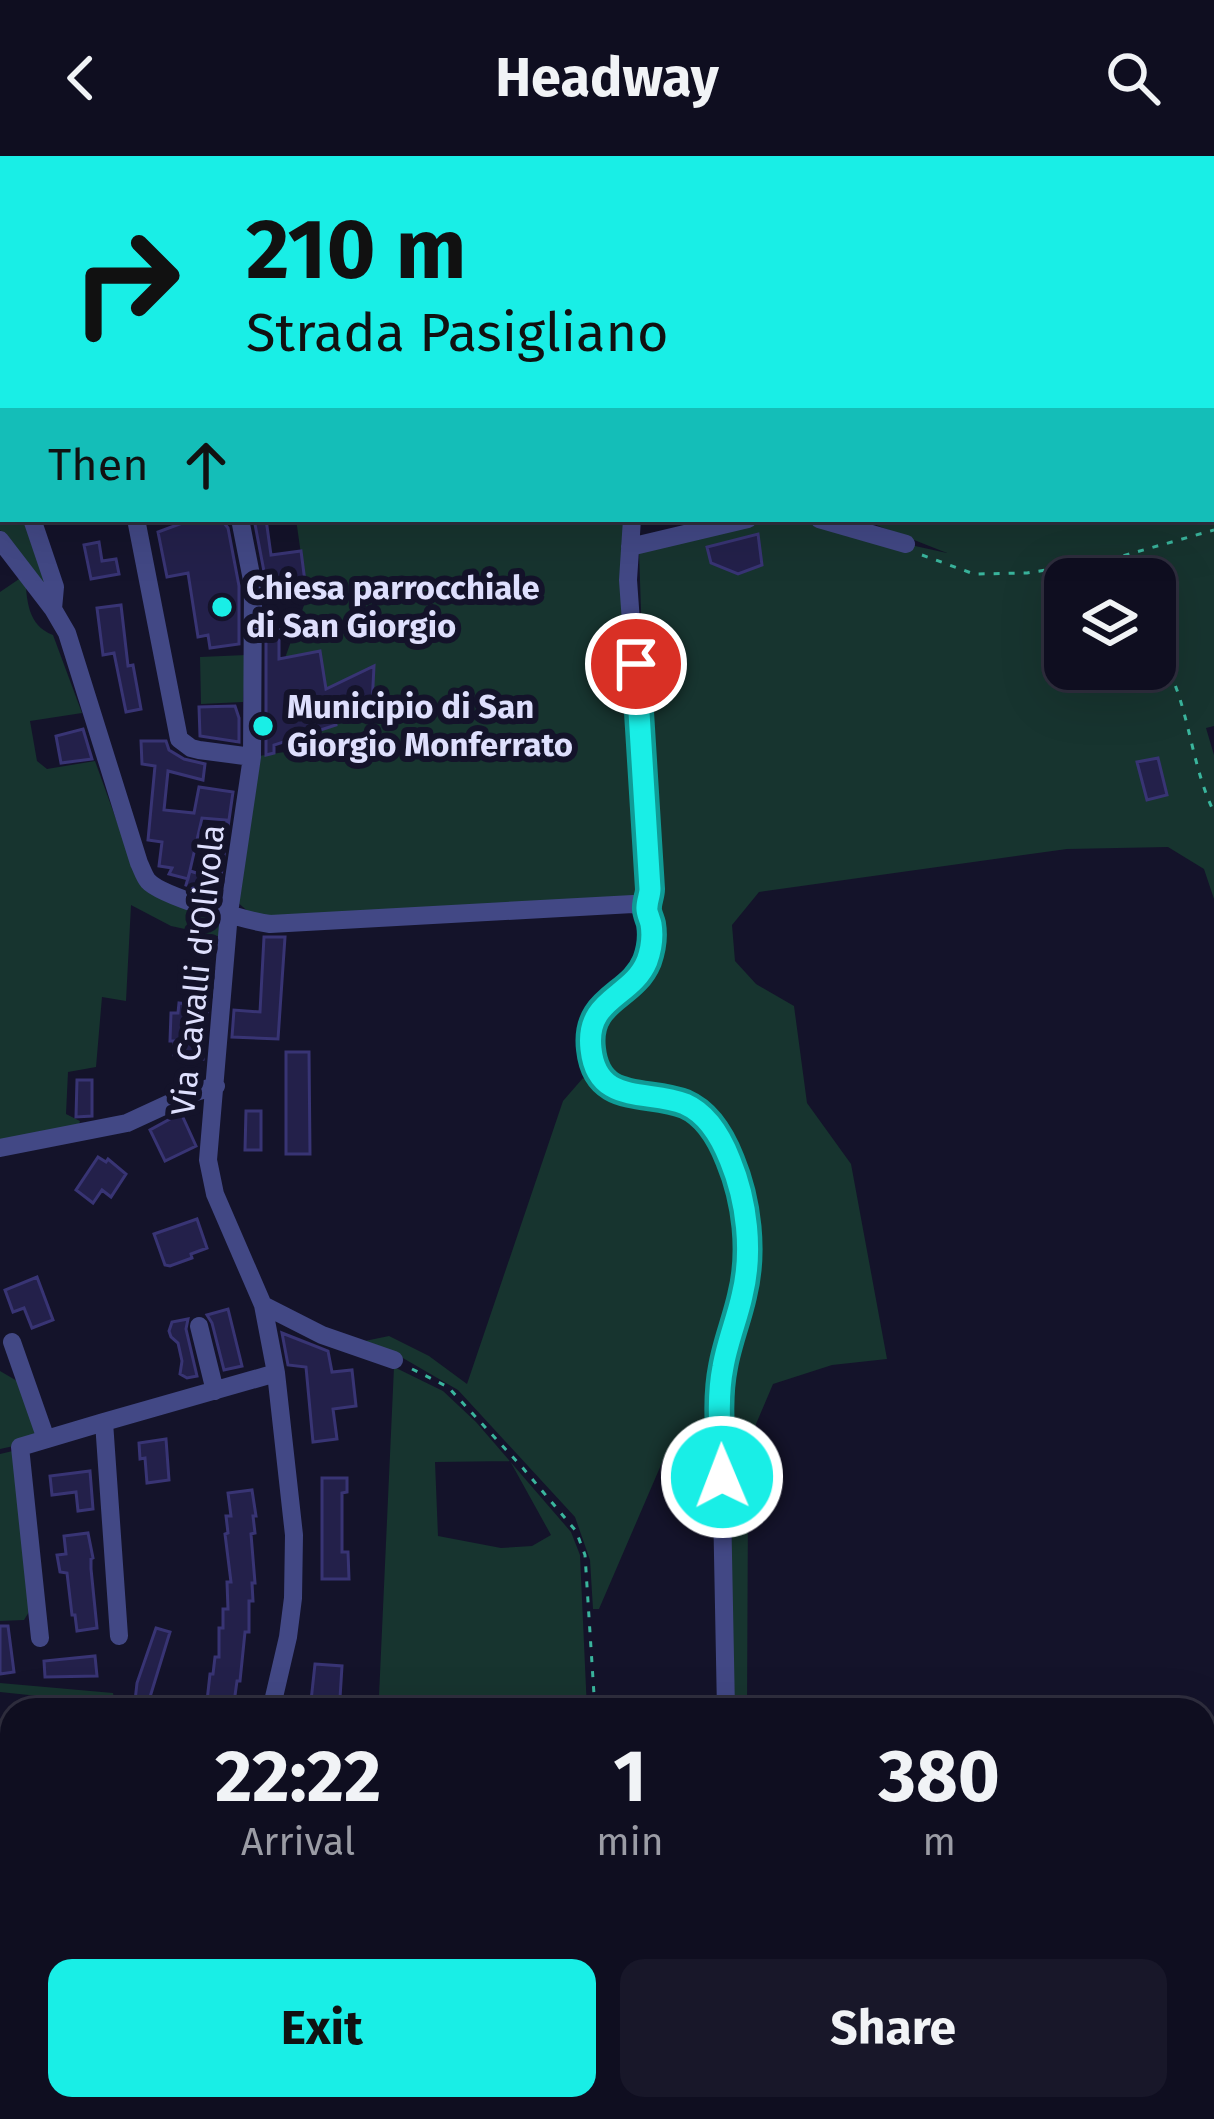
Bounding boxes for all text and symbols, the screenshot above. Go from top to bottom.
icon: back [48,45,114,111]
icon: search [1100,45,1166,111]
text: Headway [495,46,719,110]
text: 210 m [246,199,467,300]
icon: right [48,204,204,360]
text: Strada Pasigliano [246,301,669,365]
icon: ahead [173,432,239,498]
text: Then [48,438,149,492]
map controls [1044,558,1176,690]
button: layers [1044,558,1176,690]
place label: Chiesa parrocchiale di San Giorgio [246,568,540,646]
marker: Chiesa parrocchiale di San Giorgio [209,594,235,620]
pin [585,613,687,715]
icon: arrive [603,631,669,697]
place label: Municipio di San Giorgio Monferrato [287,687,573,765]
marker: Municipio di San Giorgio Monferrato [250,713,276,739]
street label: Via Cavalli d'Olivola [163,823,233,1117]
position arrow [659,1414,785,1540]
text: 22:22 [215,1734,381,1820]
text: 1 [613,1734,647,1820]
text: 380 [879,1734,1000,1820]
text: Arrival [241,1819,355,1865]
text: min [596,1819,664,1865]
text: m [923,1819,956,1865]
button: Exit [48,1959,596,2097]
button: Share [620,1959,1167,2097]

